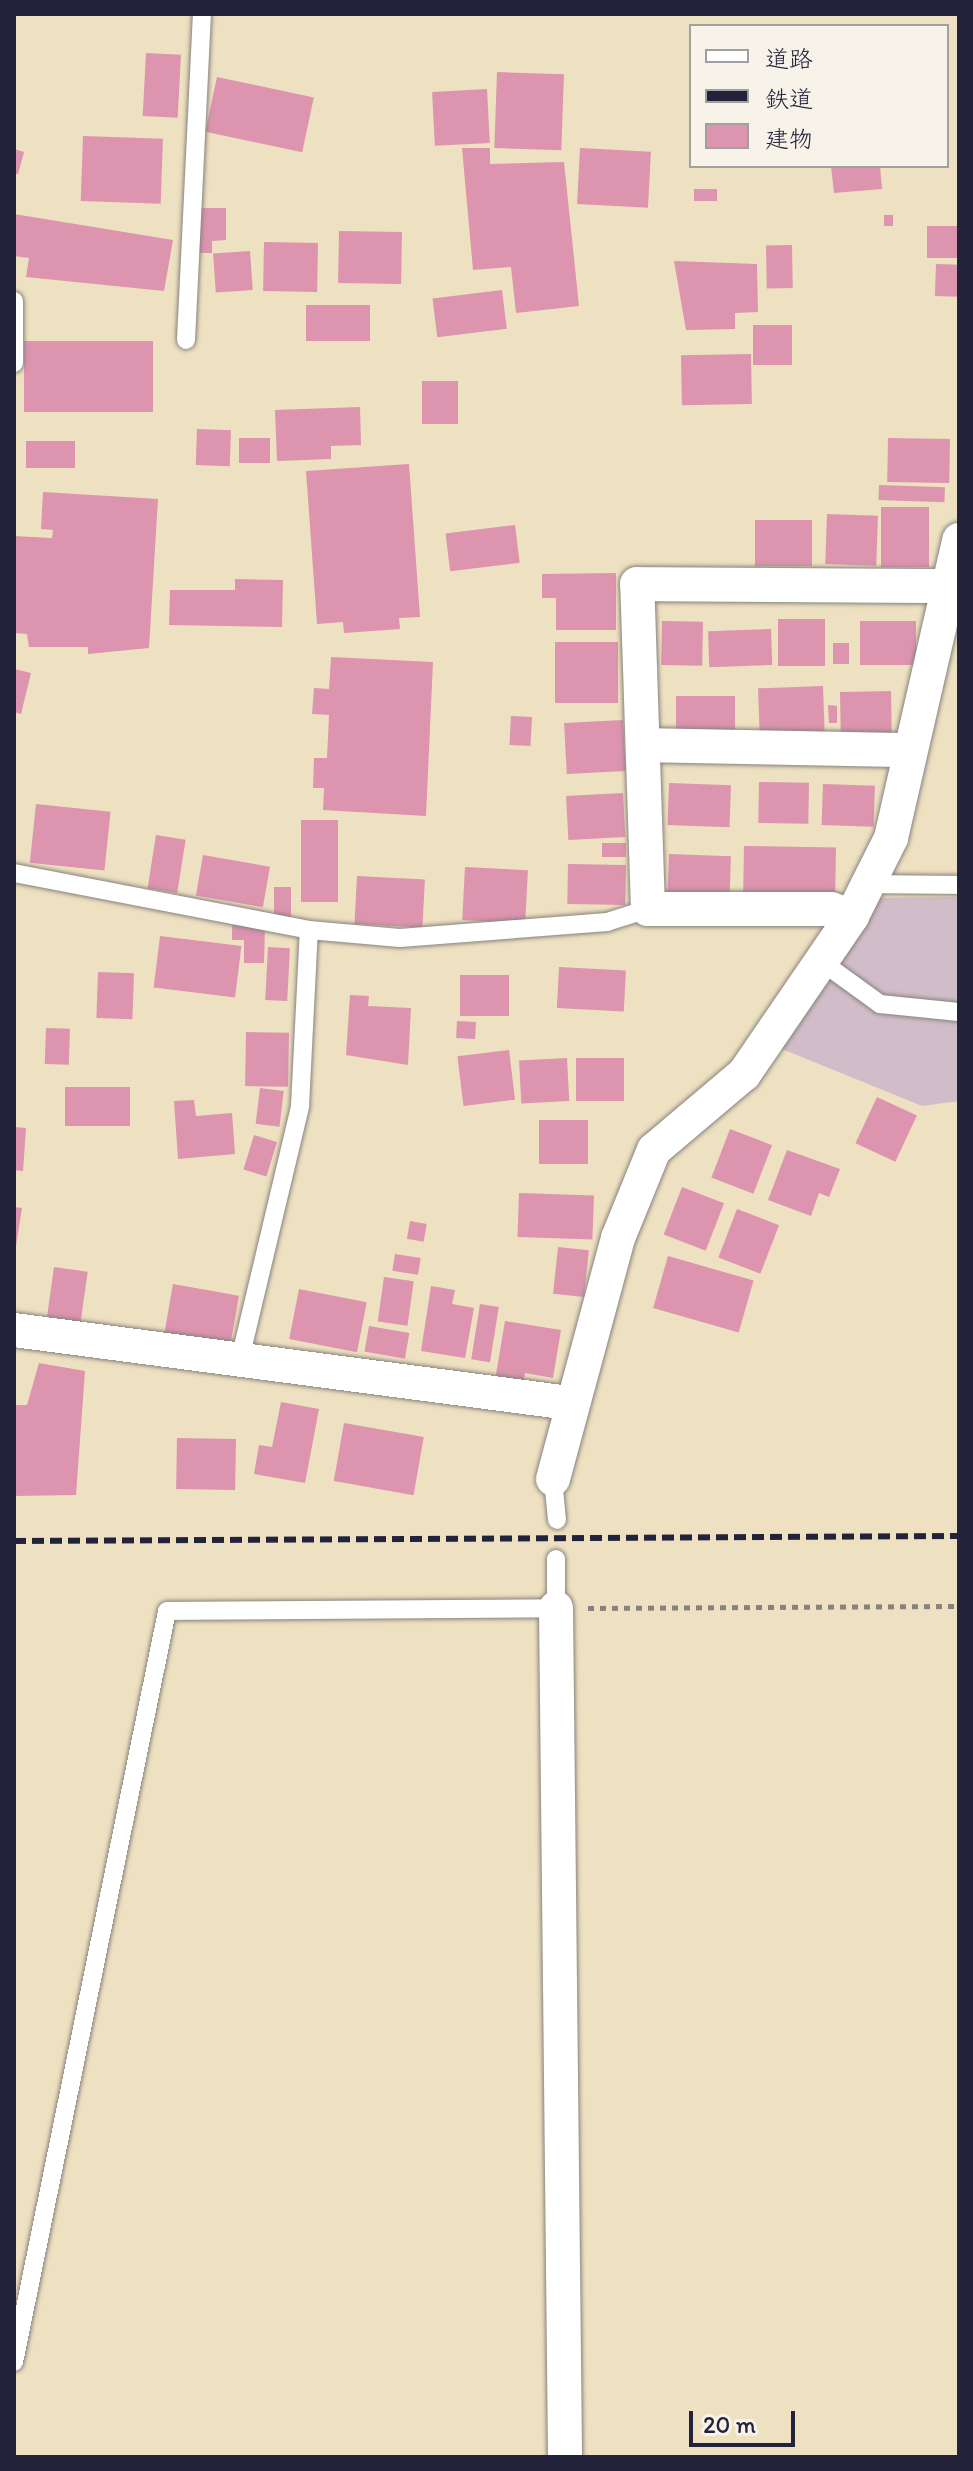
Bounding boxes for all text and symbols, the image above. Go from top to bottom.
legend [689,24,949,168]
text: 道路 [765,44,813,73]
text: 鉄道 [765,84,813,113]
text: 建物 [765,124,813,153]
scale bar [693,2395,799,2445]
text: 20 m [703,2410,756,2439]

